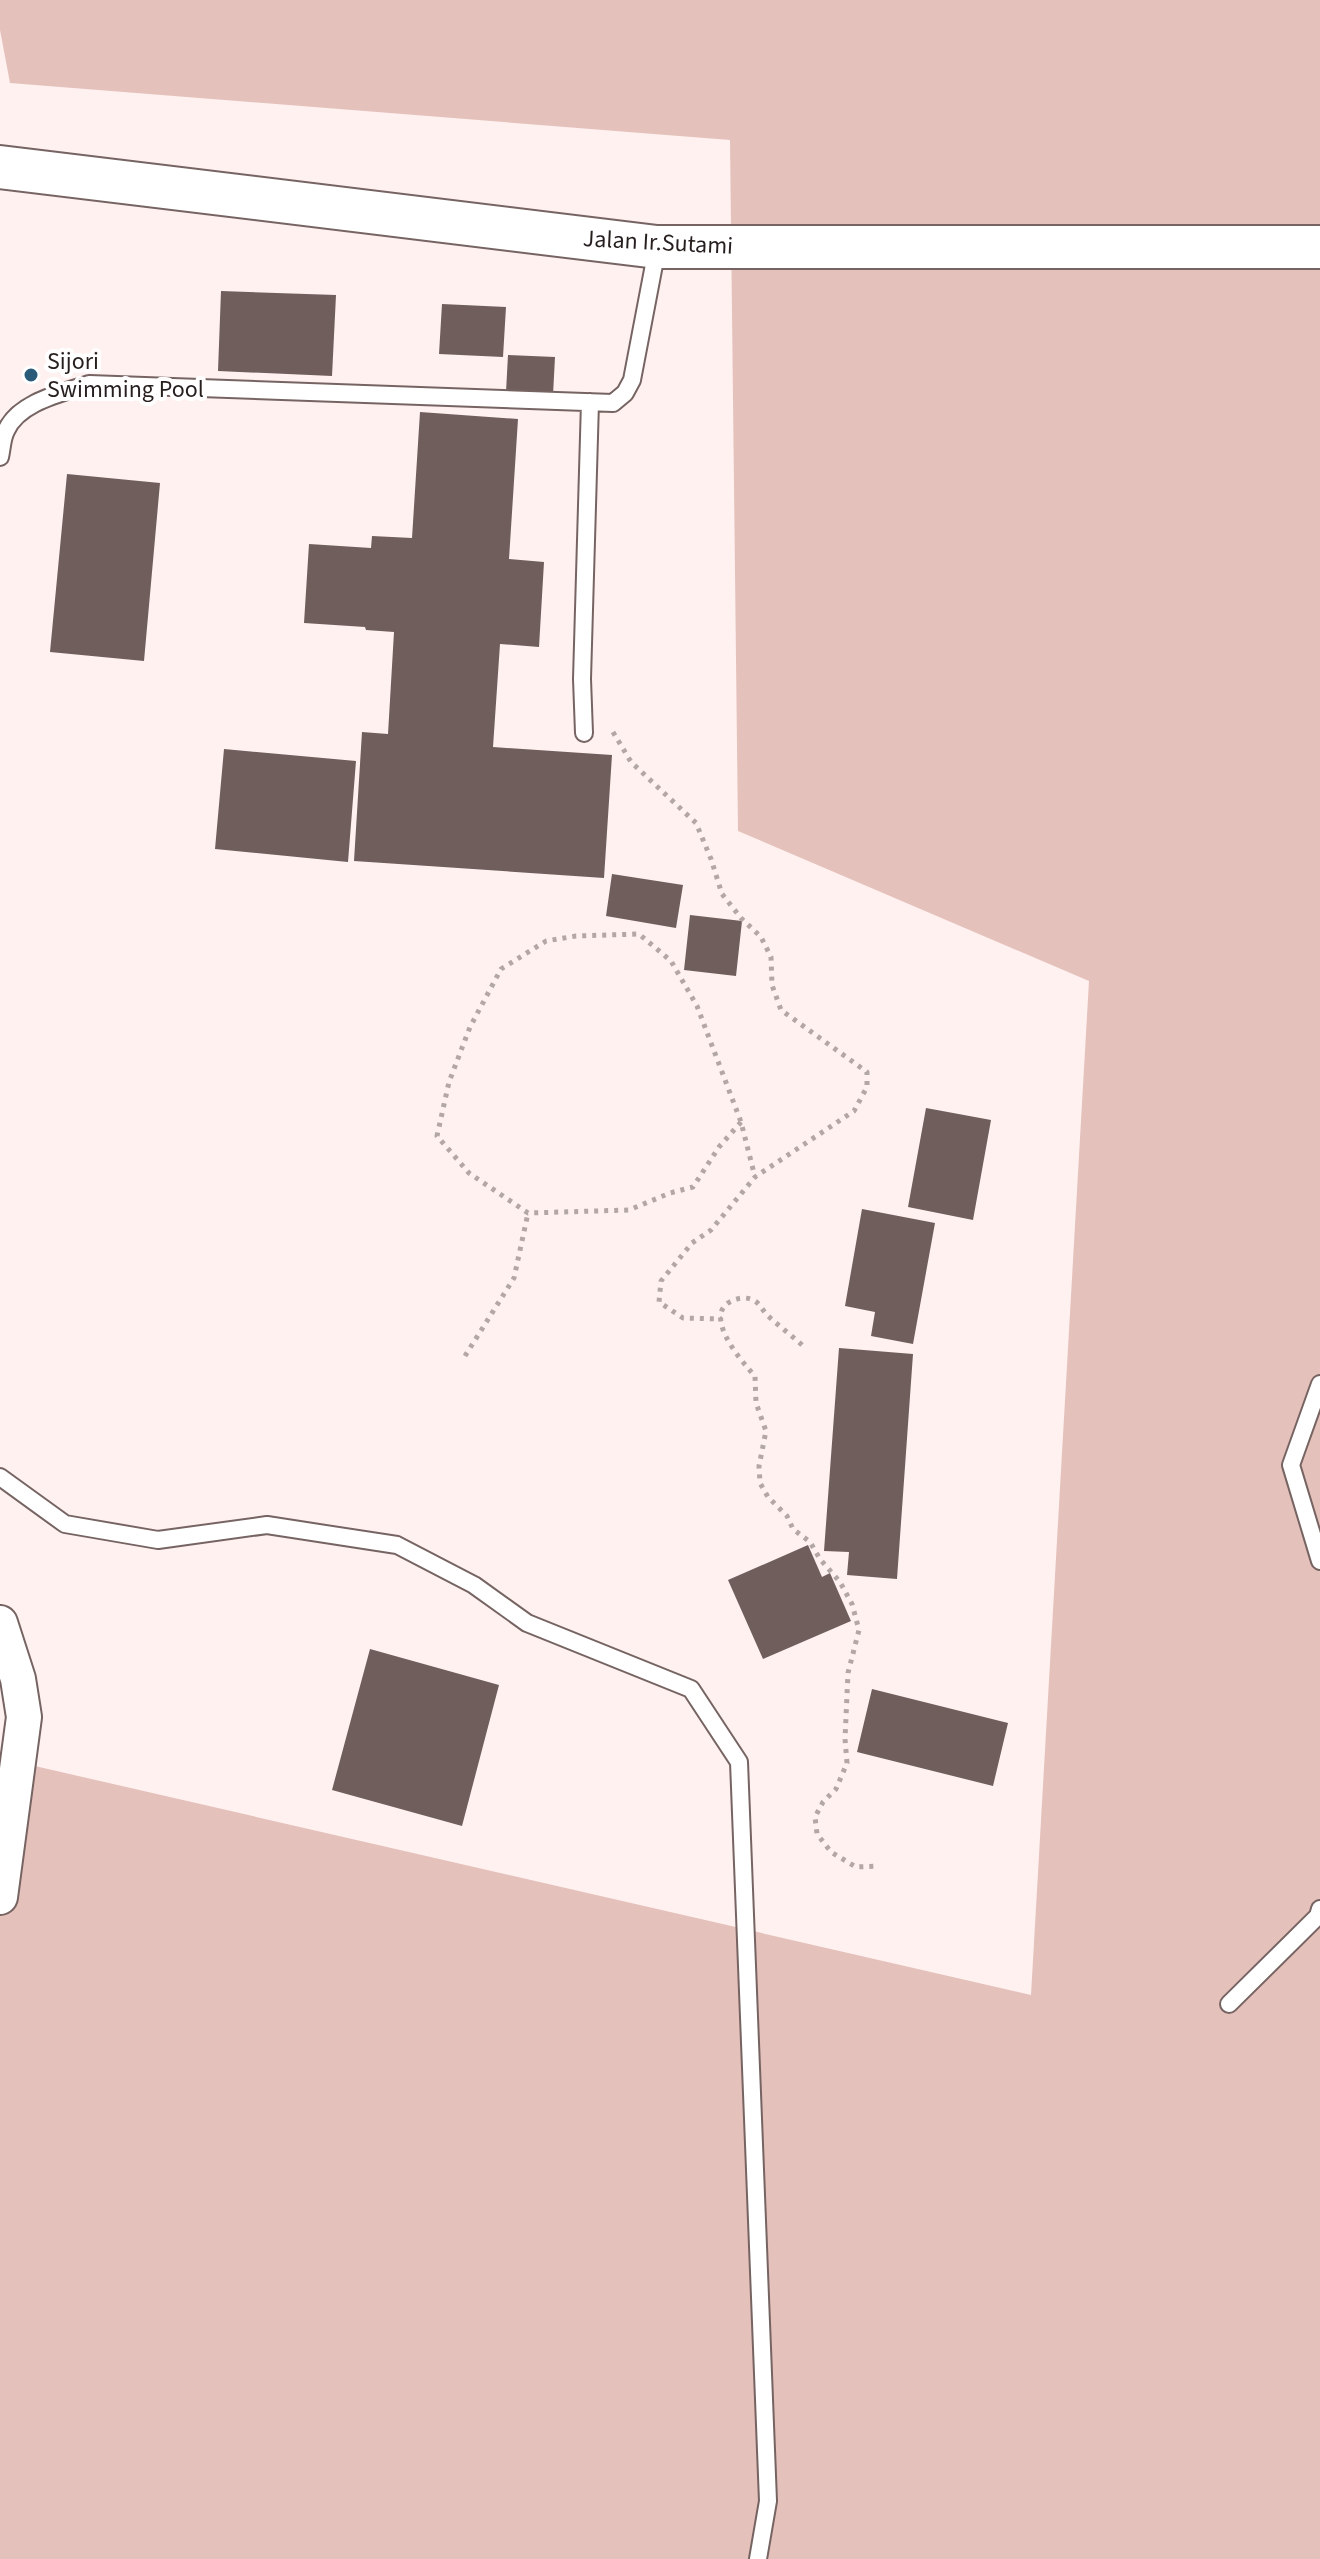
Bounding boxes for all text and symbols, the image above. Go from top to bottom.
street label: Jalan Ir.Sutami [582,221,734,264]
place label: Sijori Swimming Pool [47,344,204,407]
marker: Sijori Swimming Pool [22,366,40,384]

